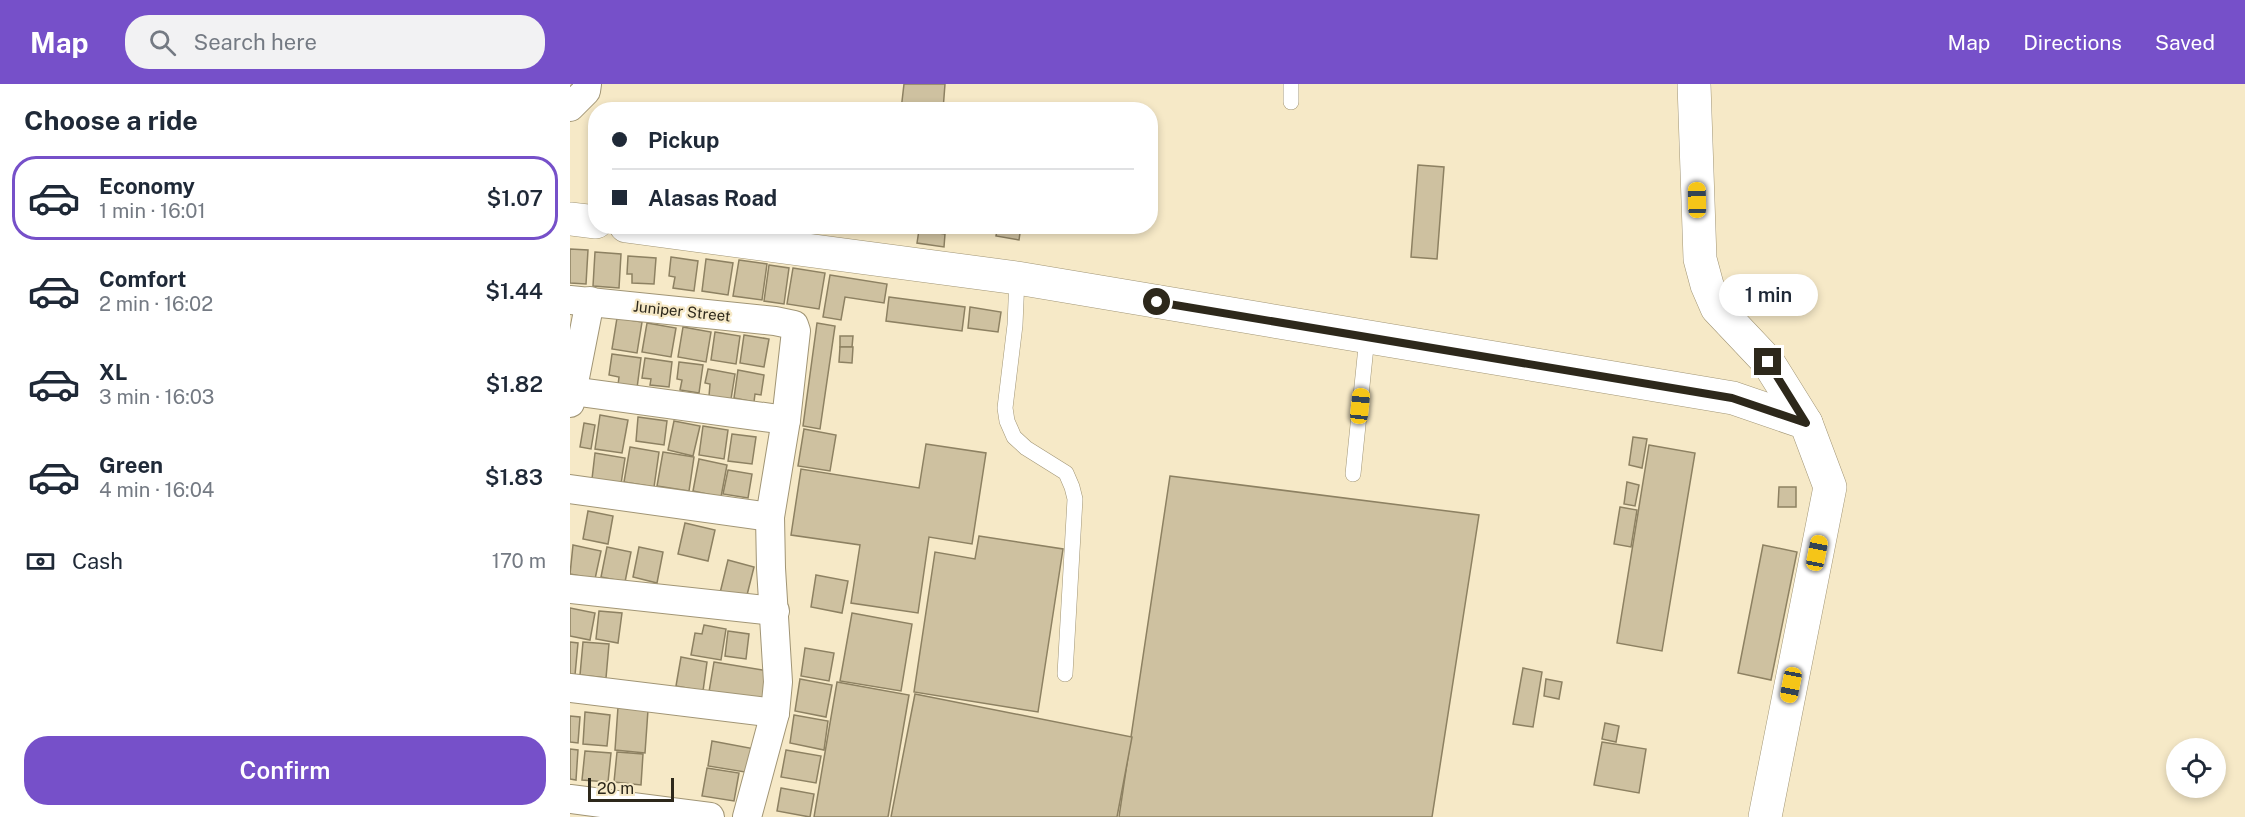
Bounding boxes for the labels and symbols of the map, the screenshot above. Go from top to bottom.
car [1688,182,1706,218]
callout: 1 min [1718,275,1818,317]
route start [1143,288,1170,315]
street label: Juniper Street [632,297,732,325]
route end [1754,348,1781,375]
car [1349,387,1371,425]
car [1805,534,1829,572]
car [1779,666,1803,704]
scale bar [588,775,674,802]

